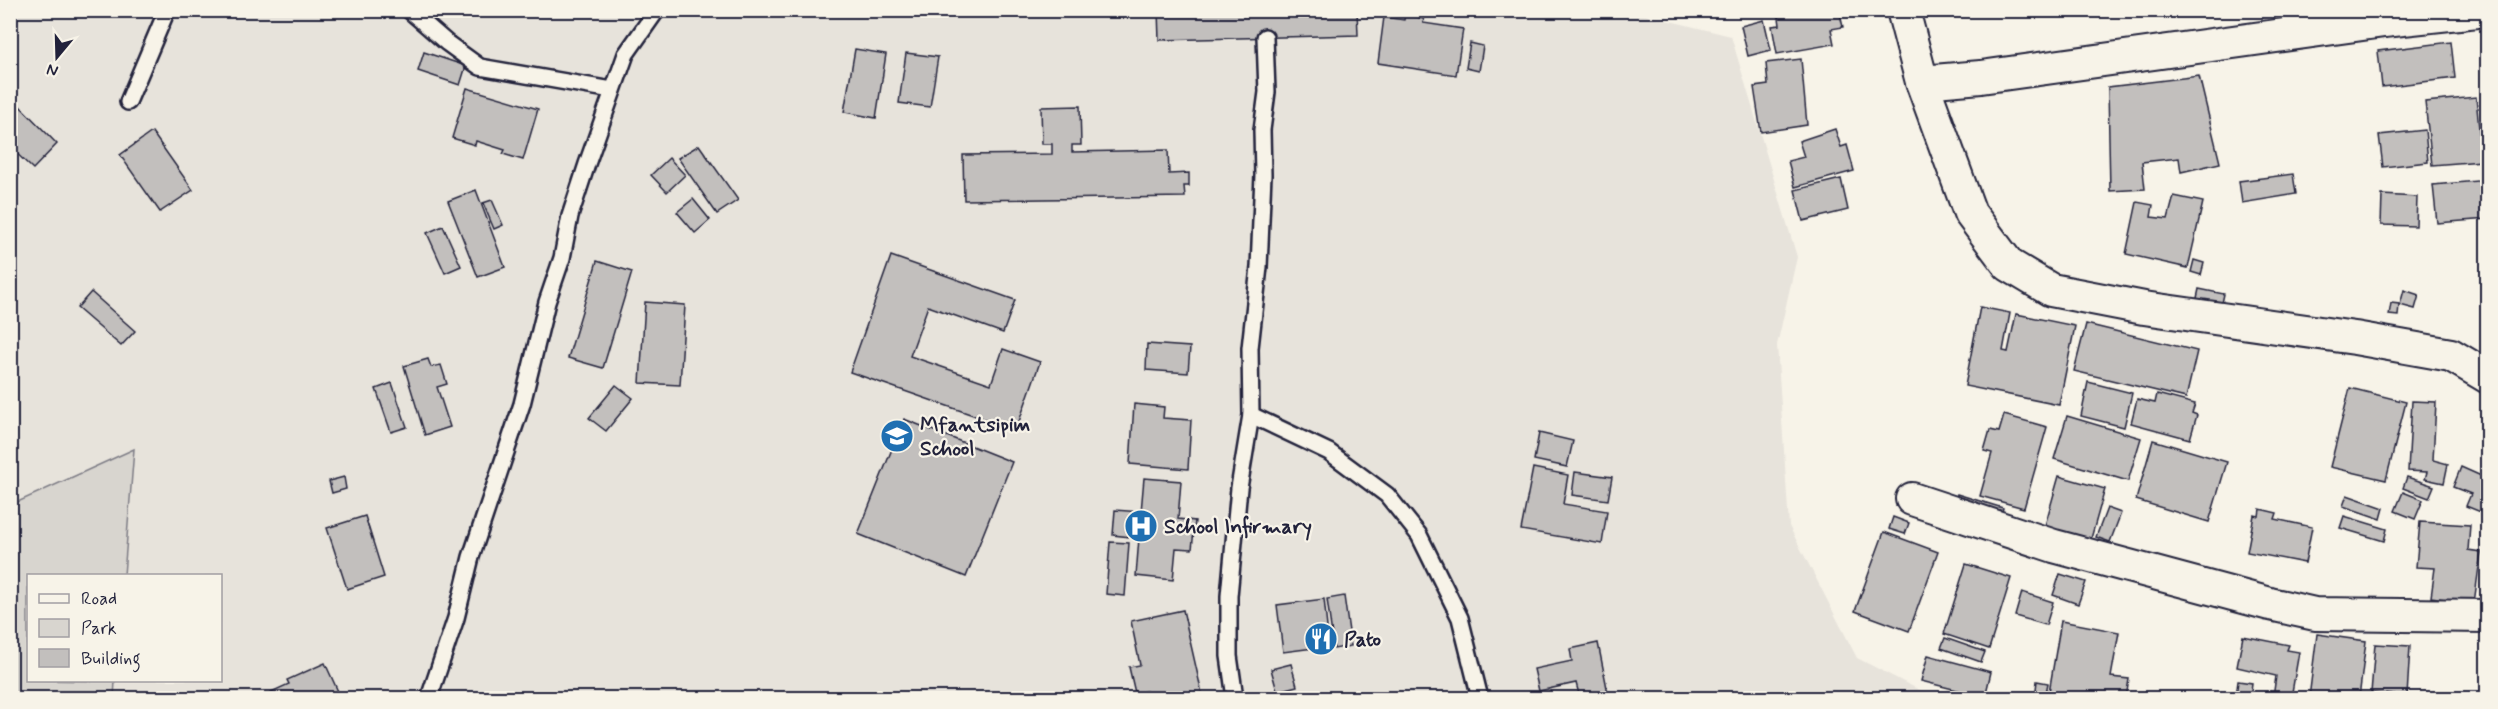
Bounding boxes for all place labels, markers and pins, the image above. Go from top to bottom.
place label: Mfantsipim School [920,411,1031,463]
school or university icon: Mfantsipim School [879,418,915,454]
hospital icon: School Infirmary [1123,508,1159,544]
place label: School Infirmary [1164,513,1312,541]
restaurant icon: Pato [1303,621,1339,657]
place label: Pato [1344,626,1382,654]

